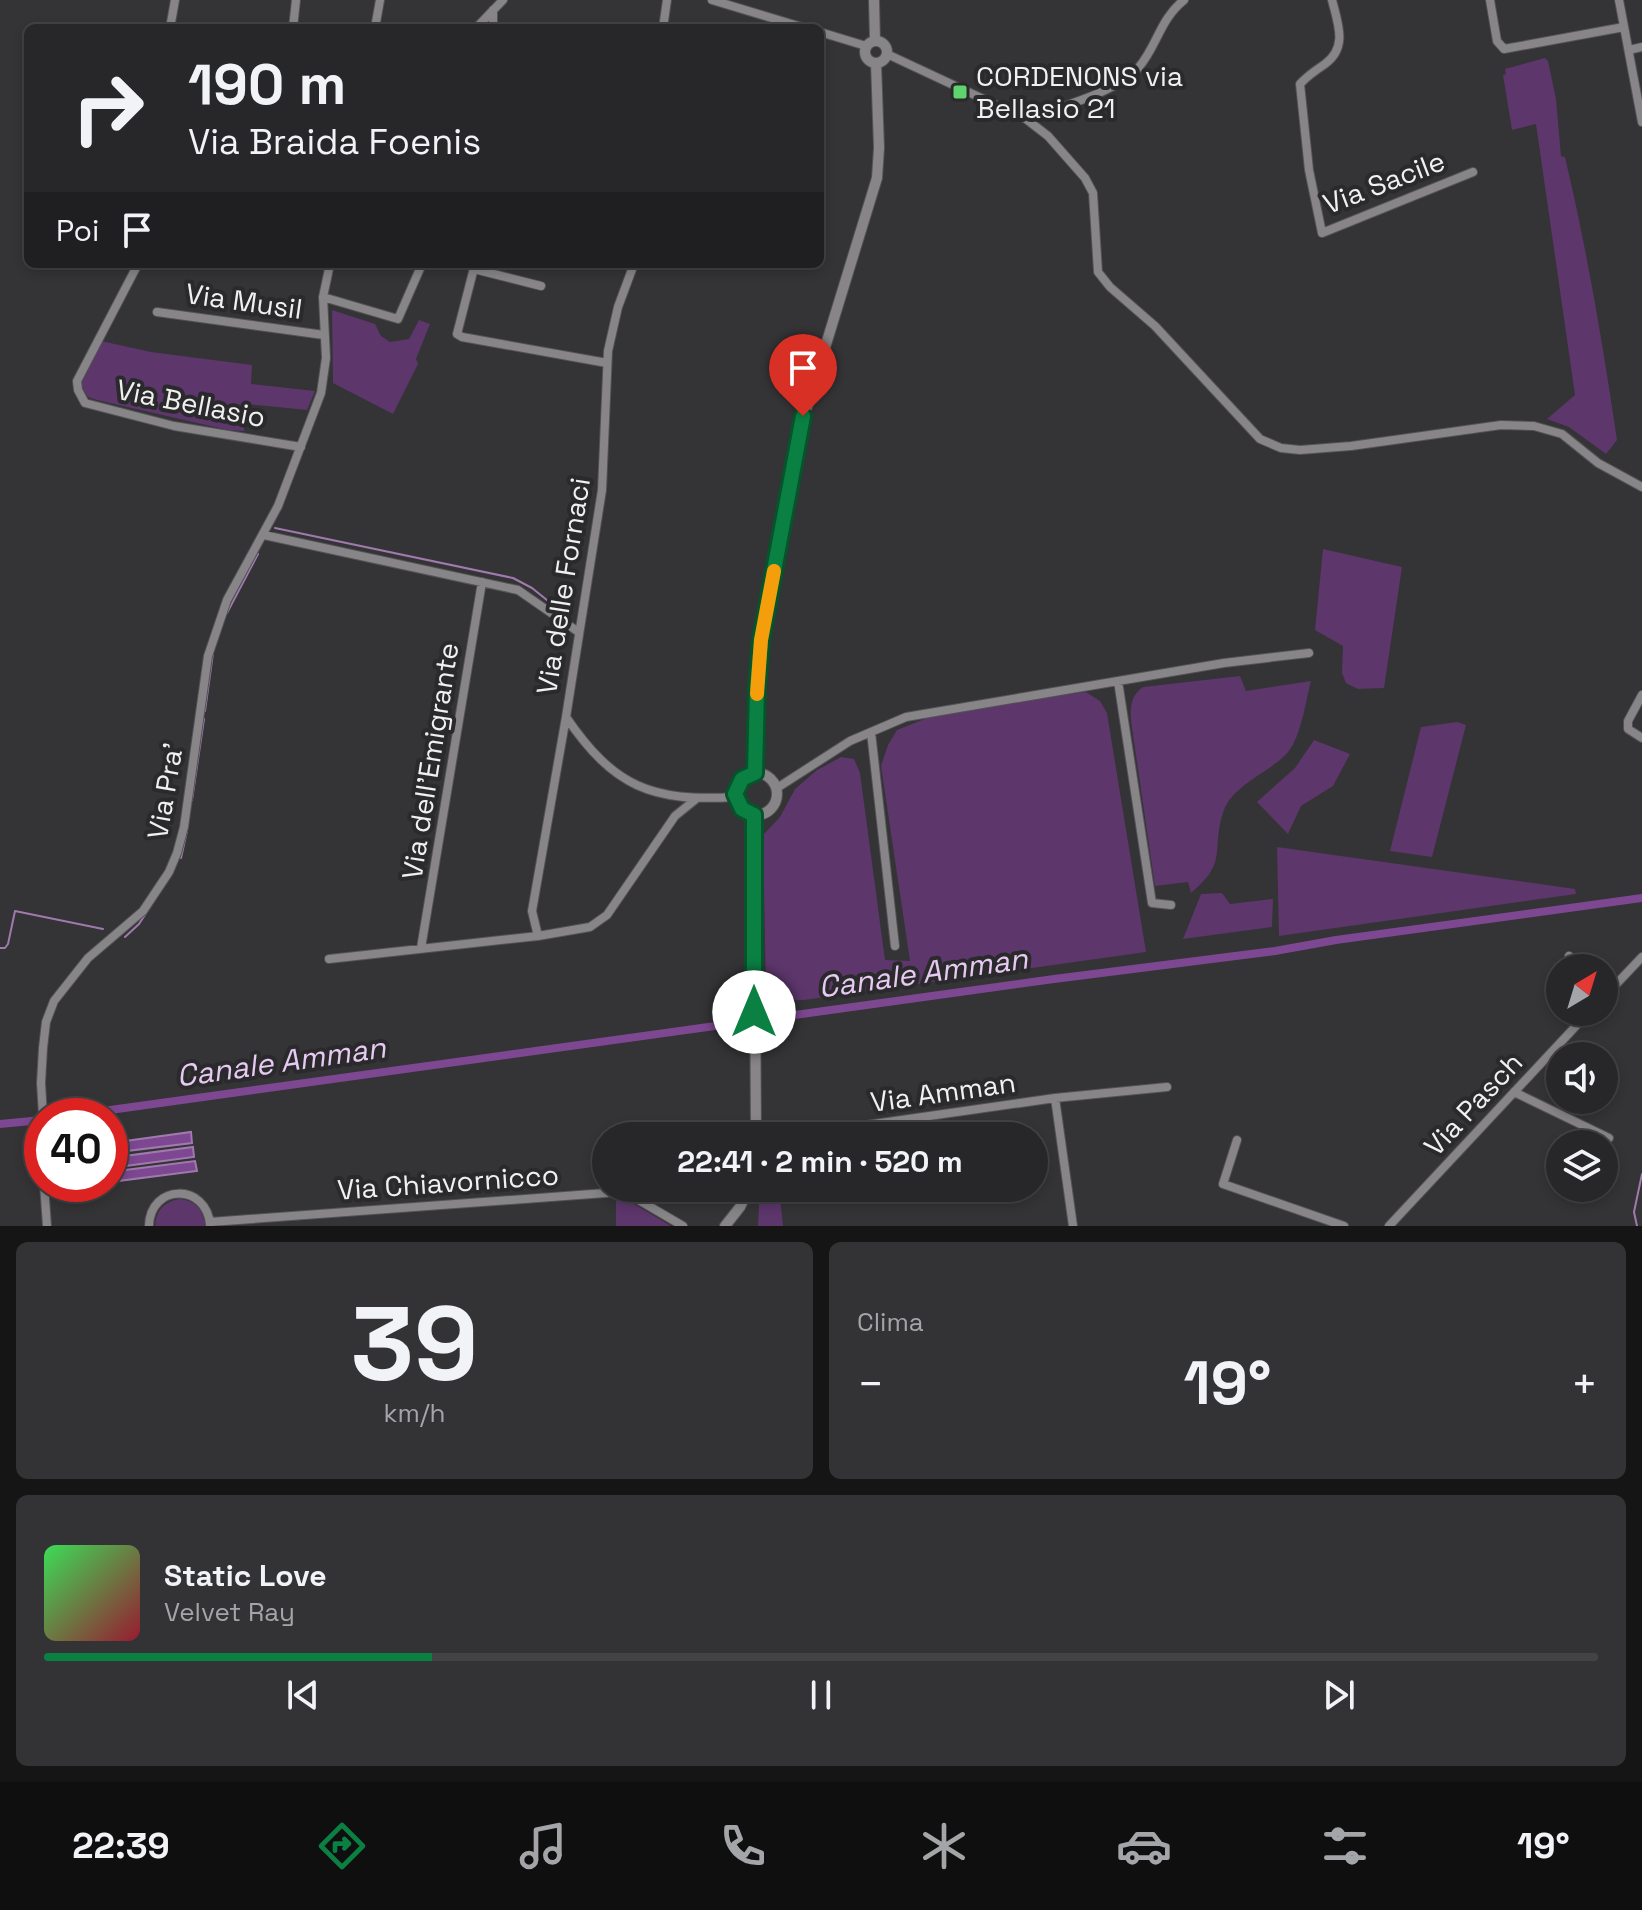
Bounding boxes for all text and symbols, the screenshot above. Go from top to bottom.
text: 190 m [188,49,346,120]
icon: right [56,56,160,160]
place label: CORDENONS via Bellasio 21 [976,58,1183,126]
marker: CORDENONS via Bellasio 21 [951,83,969,101]
text: Via Braida Foenis [188,119,481,165]
street label: Via Sacile [1318,142,1450,222]
icon: arrive [115,208,159,252]
text: Poi [56,211,99,250]
street label: Via Musil [183,275,305,327]
pin [769,334,837,416]
icon: arrive [781,346,825,390]
street label: Via Bellasio [113,371,269,435]
street label: Via delle Fornaci [528,475,598,697]
street label: Via dell'Emigrante [393,640,467,882]
street label: Via Pra' [139,740,191,842]
water label: Canale Amman [816,938,1031,1006]
north arrow [1546,954,1618,1026]
map controls [1546,954,1618,1202]
position arrow [712,970,796,1054]
water label: Canale Amman [174,1027,389,1095]
button: sound [1546,1042,1618,1114]
street label: Via Pasch [1416,1045,1530,1163]
street label: Via Amman [868,1064,1018,1120]
speed limit sign: 40 [24,1098,128,1202]
button: layers [1546,1130,1618,1202]
text: 22:41 · 2 min · 520 m [677,1142,963,1181]
street label: Via Chiavornicco [336,1156,560,1208]
text: 39 [351,1278,478,1410]
text: Clima [857,1305,924,1339]
text: 19° [1184,1345,1271,1422]
text: − [857,1356,884,1412]
text: + [1571,1356,1598,1412]
text: km/h [384,1396,445,1430]
text: Static Love [164,1556,327,1595]
text: Velvet Ray [164,1595,295,1629]
icon: previous [281,1673,325,1717]
icon: pause [799,1673,843,1717]
icon: next [1317,1673,1361,1717]
icon: directions [314,1818,370,1874]
icon: music [515,1818,571,1874]
icon: phone [715,1818,771,1874]
icon: climate [916,1818,972,1874]
icon: car [1116,1818,1172,1874]
icon: filters [1317,1818,1373,1874]
text: 22:39 [72,1823,170,1869]
text: 19° [1517,1823,1570,1869]

